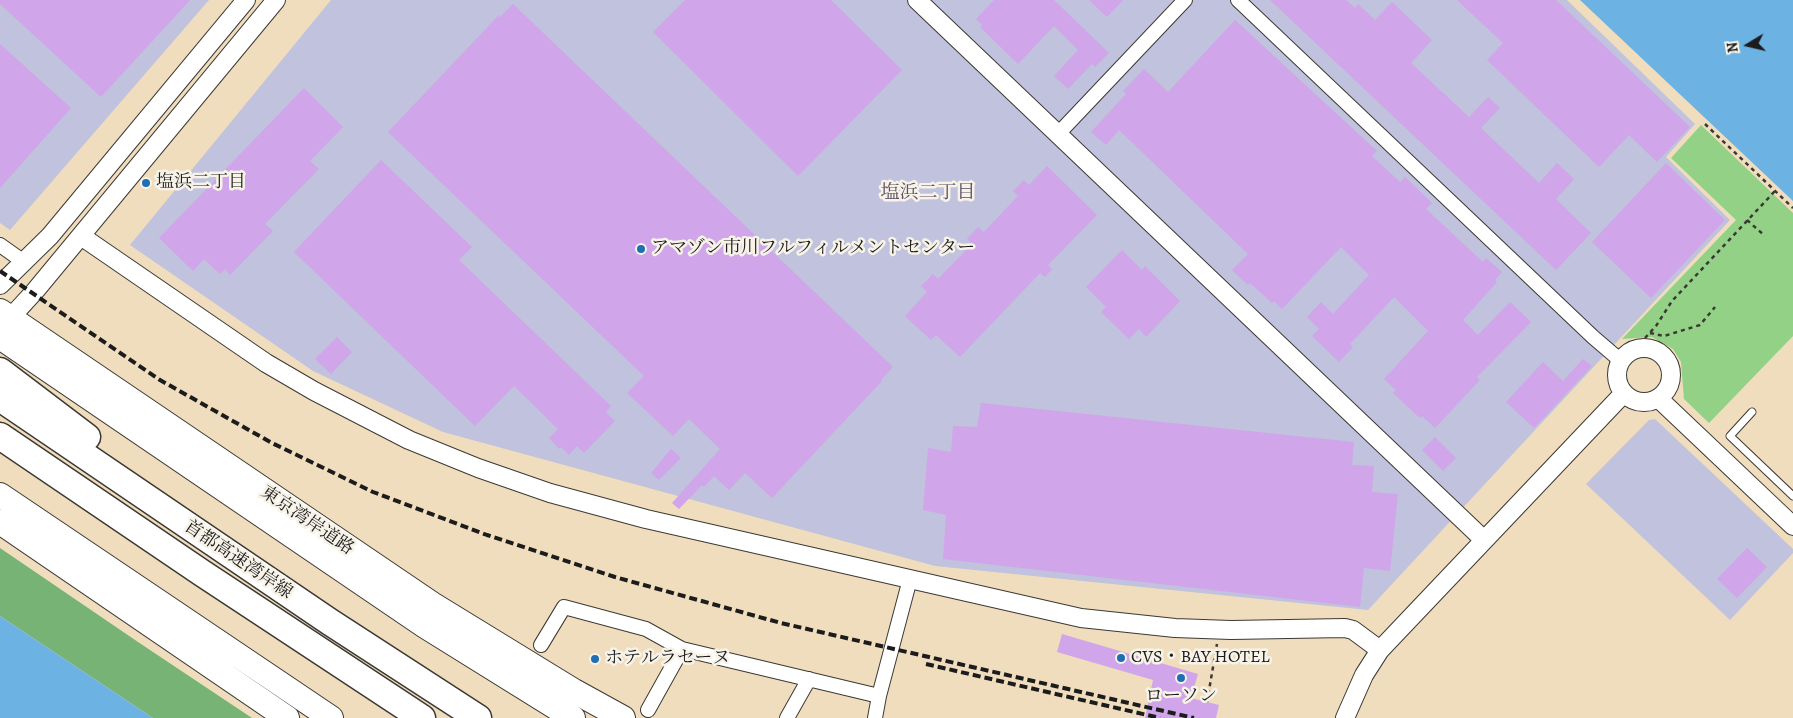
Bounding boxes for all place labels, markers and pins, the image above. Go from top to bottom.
place label: 塩浜二丁目 [156,172,246,194]
marker: 塩浜二丁目 [140,177,152,189]
place label: アマゾン市川フルフィルメントセンター [651,238,975,260]
marker: アマゾン市川フルフィルメントセンター [635,243,647,255]
place label: CVS・BAY HOTEL [1131,647,1270,669]
place label: ホテルラセーヌ [605,648,730,670]
marker: CVS・BAY HOTEL [1115,652,1127,664]
marker: ホテルラセーヌ [589,653,601,665]
marker: ローソン [1175,672,1187,684]
place label: ローソン [1145,686,1217,708]

